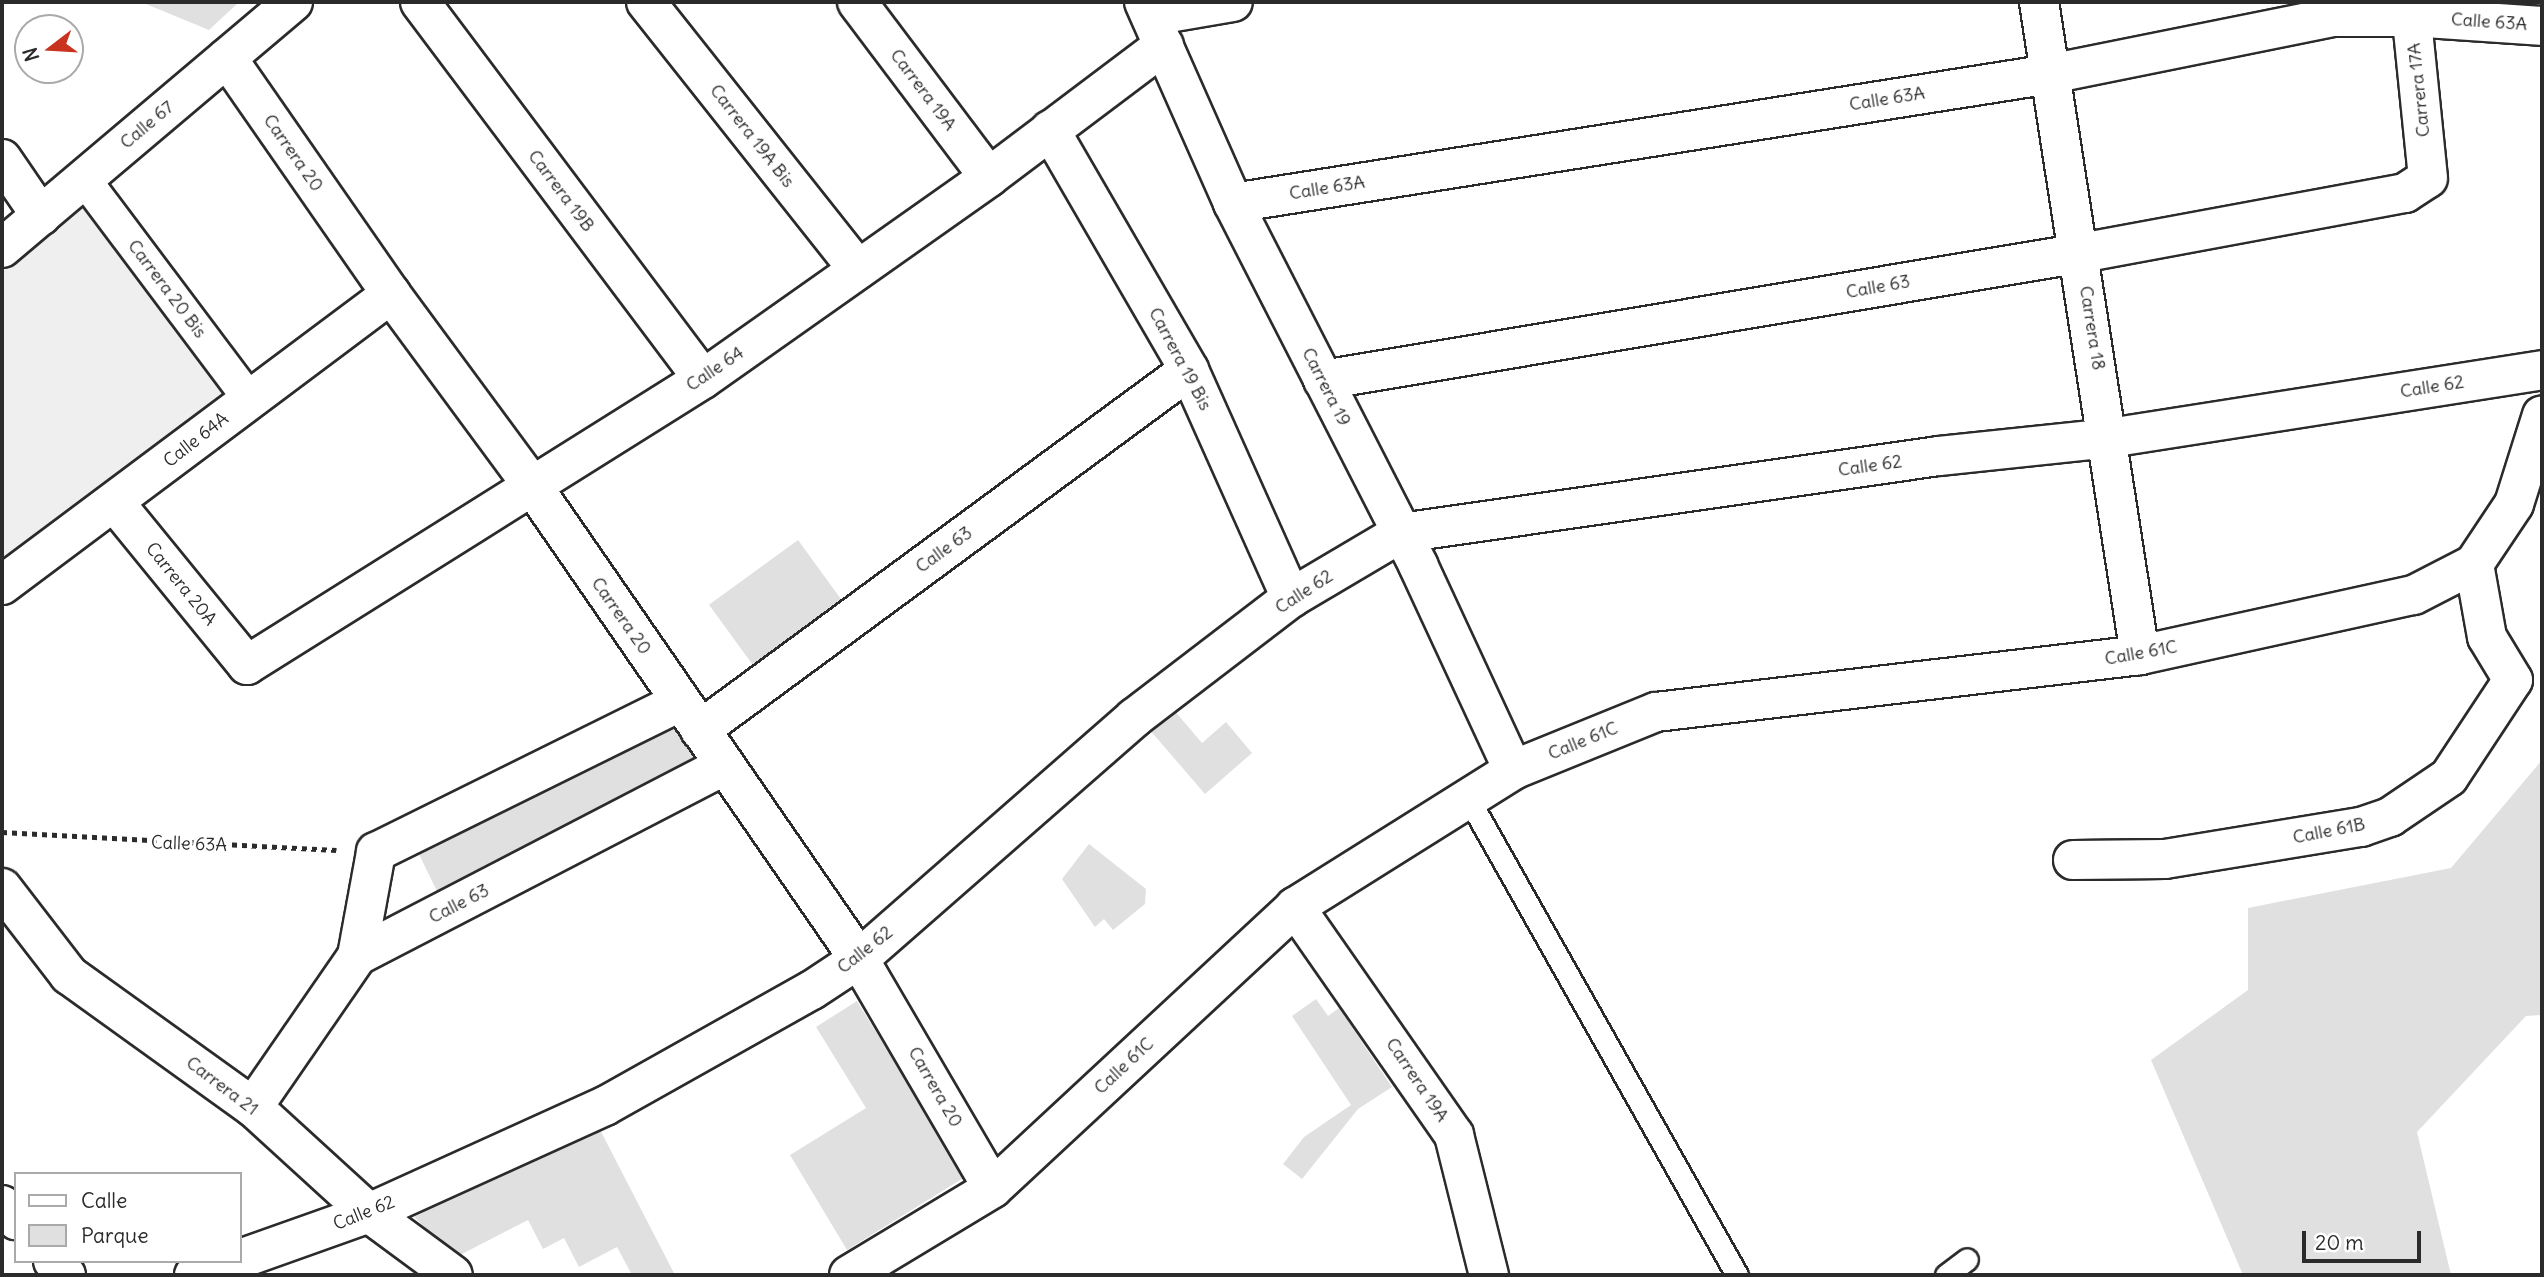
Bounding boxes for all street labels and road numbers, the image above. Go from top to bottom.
street label: Calle 63A [2450,9,2528,35]
street label: Carrera 17A [2403,42,2435,138]
street label: Carrera 19A [885,45,961,135]
street label: Carrera 19A Bis [705,80,799,192]
street label: Calle 63A [1848,82,1926,116]
street label: Calle 67 [116,96,178,154]
street label: Carrera 20 [259,110,327,196]
street label: Carrera 19B [523,146,599,236]
street label: Calle 63A [1288,171,1366,205]
street label: Carrera 20 Bis [123,236,211,342]
street label: Calle 63 [1844,271,1912,303]
street label: Carrera 18 [2075,284,2109,372]
street label: Carrera 19 Bis [1144,304,1216,414]
street label: Calle 64 [682,342,748,396]
street label: Carrera 19 [1297,344,1355,430]
street label: Calle 62 [2399,371,2465,403]
street label: Calle 64A [159,408,233,472]
street label: Calle 62 [1837,451,1903,481]
street label: Calle 63 [912,522,976,578]
street label: Carrera 20A [141,538,221,630]
street label: Calle 62 [1271,565,1337,619]
street label: Carrera 20 [587,573,655,659]
street label: Calle 61C [2103,636,2179,670]
street label: Calle 61C [1545,717,1621,765]
street label: Calle 61B [2291,813,2367,849]
street label: Calle 63A [151,832,227,856]
street label: Calle 63 [425,880,493,928]
street label: Calle 62 [833,922,897,978]
street label: Calle 61C [1090,1033,1158,1099]
street label: Carrera 19A [1381,1034,1453,1126]
street label: Carrera 20 [903,1043,967,1131]
street label: Carrera 21 [182,1052,262,1120]
street label: Calle 62 [330,1191,398,1235]

